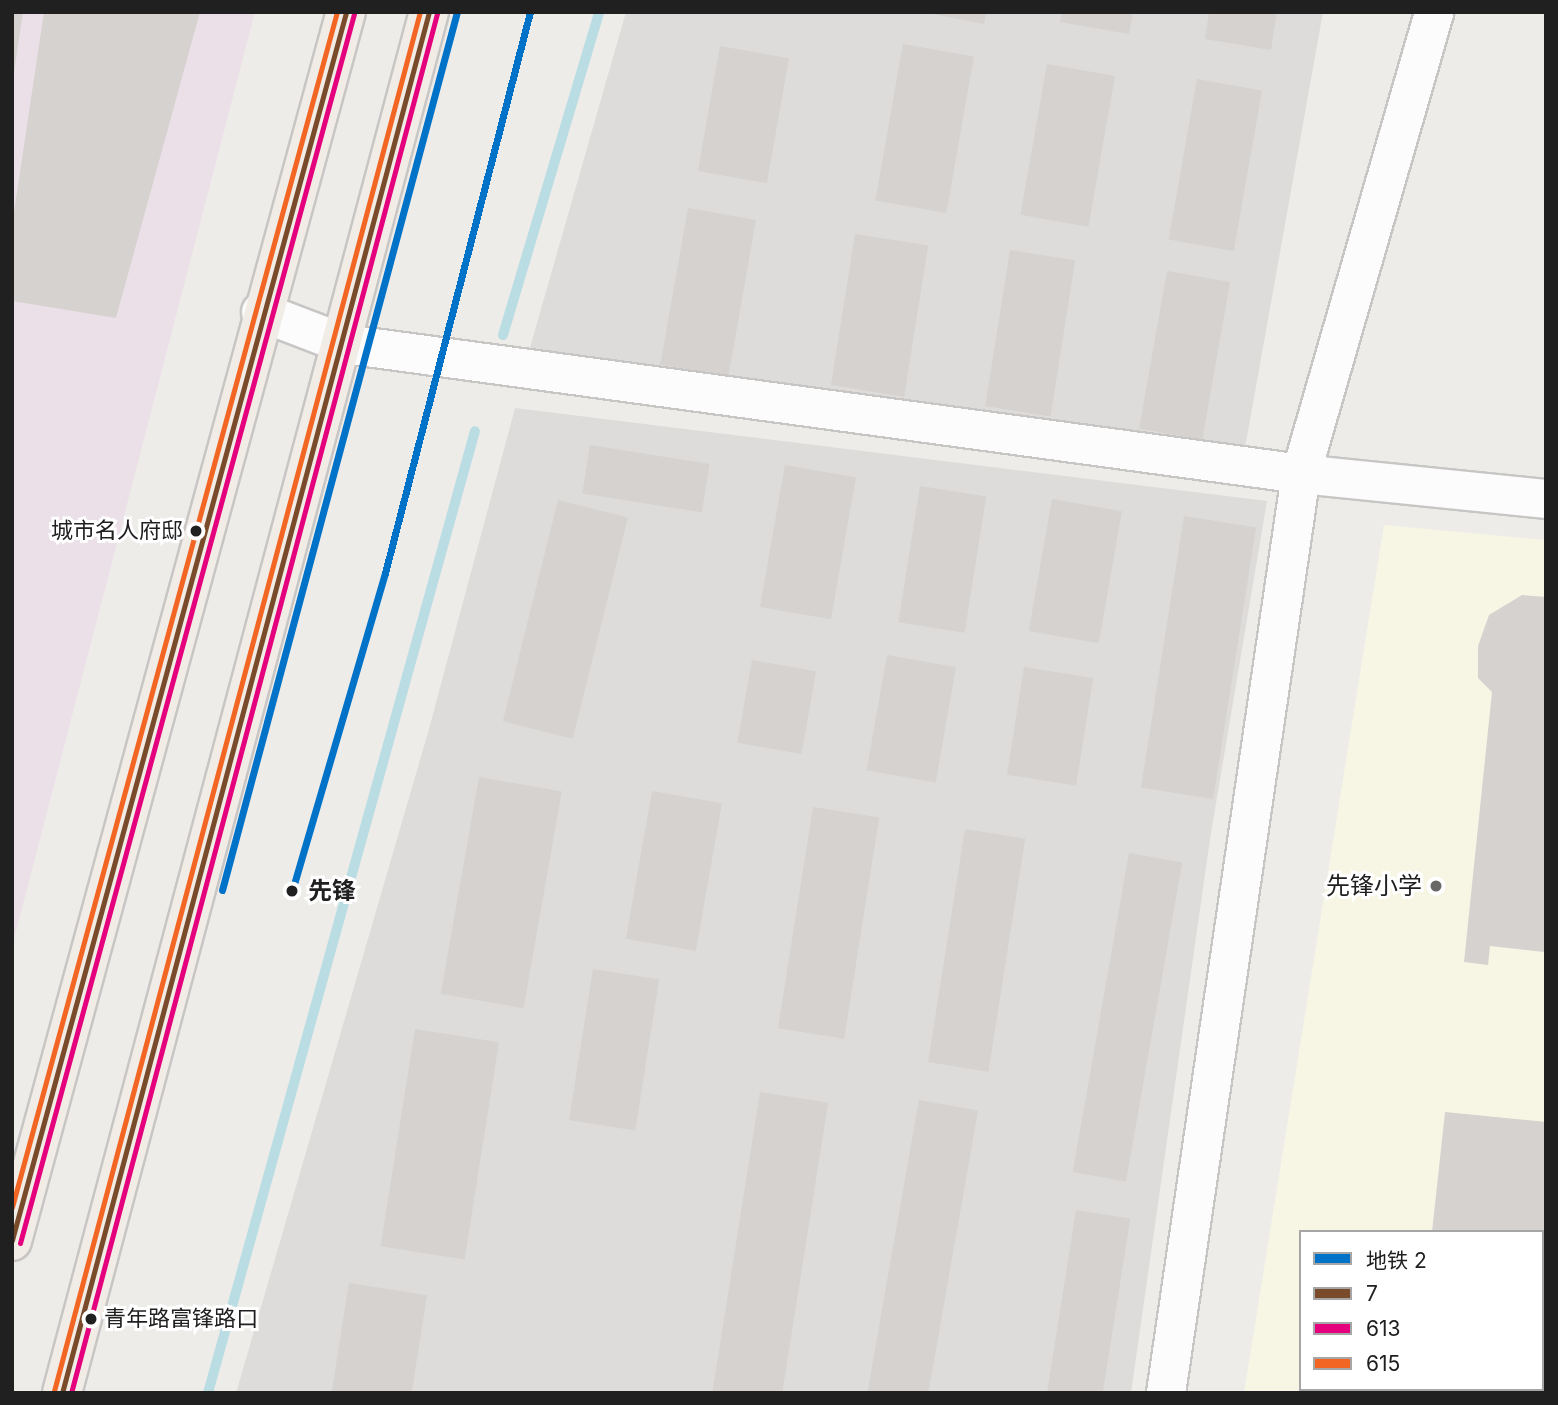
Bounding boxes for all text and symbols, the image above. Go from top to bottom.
place label: 城市名人府邸 [51,518,183,544]
marker: 城市名人府邸 [189,524,203,538]
place label: 先锋小学 [1326,872,1422,900]
place label: 先锋 [308,877,356,905]
marker: 先锋小学 [1428,878,1444,894]
marker: 先锋 [282,881,302,901]
legend [1299,1230,1544,1391]
text: 地铁 2 [1366,1248,1427,1273]
text: 7 [1366,1281,1378,1306]
place label: 青年路富锋路口 [104,1306,258,1332]
marker: 青年路富锋路口 [84,1312,98,1326]
text: 613 [1366,1316,1401,1341]
text: 615 [1366,1351,1400,1376]

